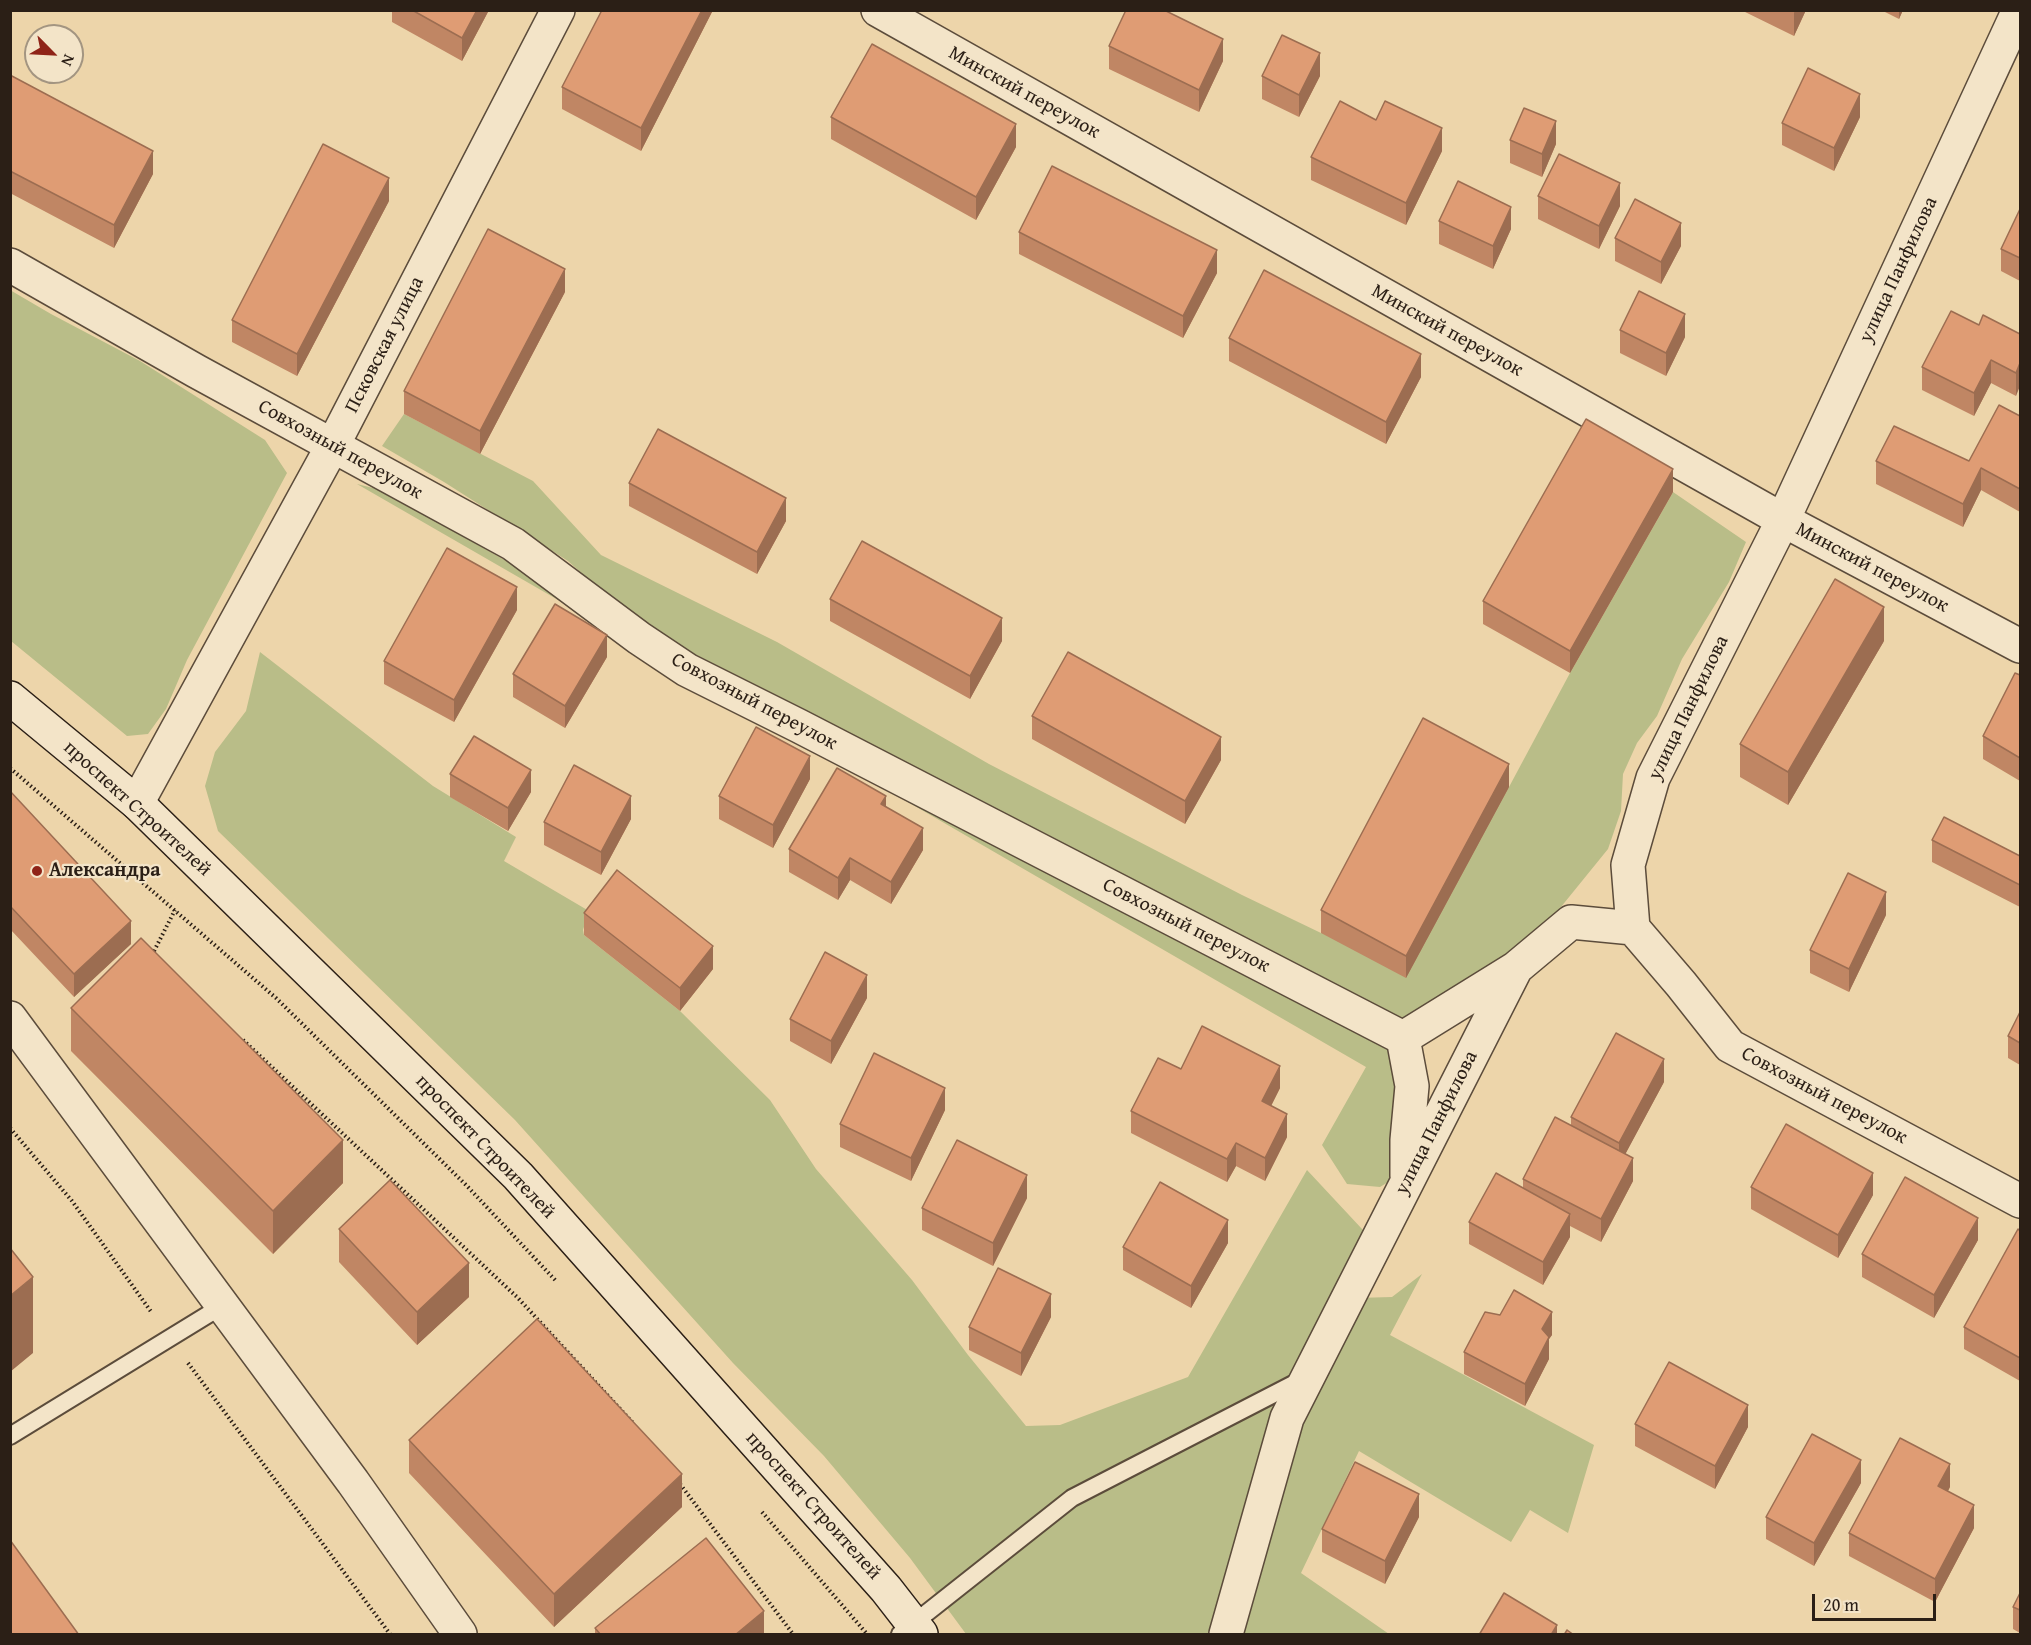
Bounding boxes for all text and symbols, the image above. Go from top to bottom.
north arrow [24,24,84,84]
street label: Минский переулок [944,41,1104,145]
text: N [55,51,82,70]
street label: улица Панфилова [1855,193,1943,347]
street label: Псковская улица [340,273,430,417]
street label: Минский переулок [1367,279,1527,383]
street label: Совхозный переулок [253,395,427,505]
street label: Минский переулок [1792,518,1952,618]
street label: улица Панфилова [1644,632,1734,784]
street label: Совхозный переулок [667,648,841,756]
street label: проспект Строителей [58,736,216,882]
place label: Александра [49,859,160,883]
marker: Александра [30,864,44,878]
street label: Совхозный переулок [1098,873,1274,979]
street label: Совхозный переулок [1737,1042,1911,1150]
street label: улица Панфилова [1390,1047,1484,1199]
street label: проспект Строителей [410,1070,560,1224]
street label: проспект Строителей [740,1427,886,1585]
scale bar [1815,1582,1940,1620]
text: 20 m [1823,1591,1859,1618]

